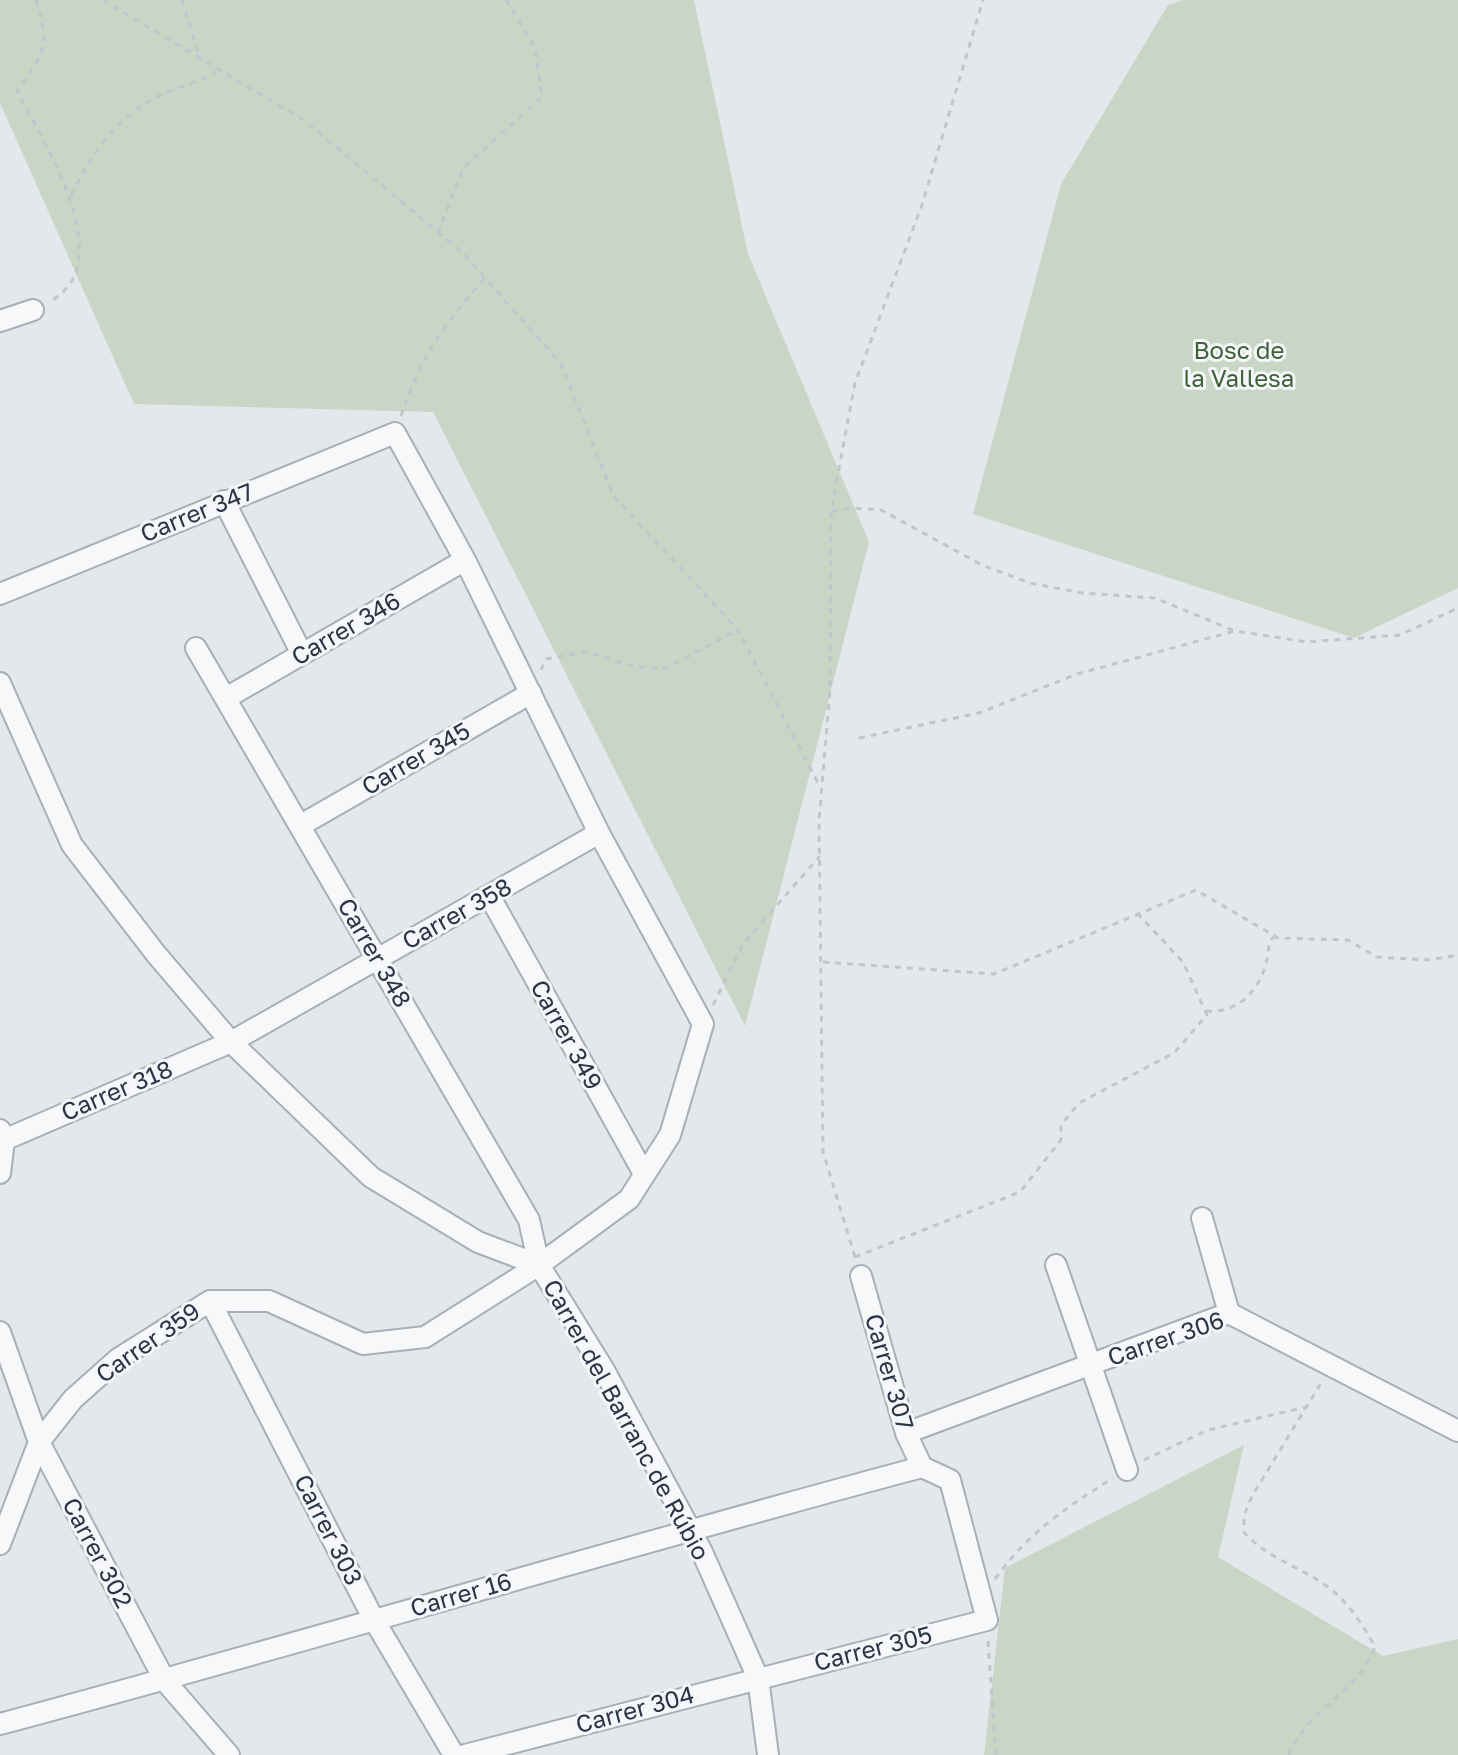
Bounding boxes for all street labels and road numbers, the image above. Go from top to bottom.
street label: Carrer 347 [136,476,257,547]
street label: Carrer 346 [286,585,405,670]
street label: Carrer 345 [356,715,475,800]
street label: Carrer 358 [397,871,516,955]
street label: Carrer 348 [332,893,418,1012]
street label: Carrer 349 [525,974,609,1094]
street label: Carrer 318 [56,1053,176,1126]
street label: Carrer del Barranc de Rúbio [538,1274,717,1565]
street label: Carrer 359 [90,1295,205,1388]
street label: Carrer 306 [1104,1304,1227,1371]
street label: Carrer 307 [860,1310,921,1433]
street label: Carrer 303 [289,1469,370,1590]
street label: Carrer 302 [57,1492,139,1612]
street label: Carrer 16 [407,1565,514,1622]
street label: Carrer 305 [811,1619,935,1676]
street label: Carrer 304 [572,1679,697,1738]

